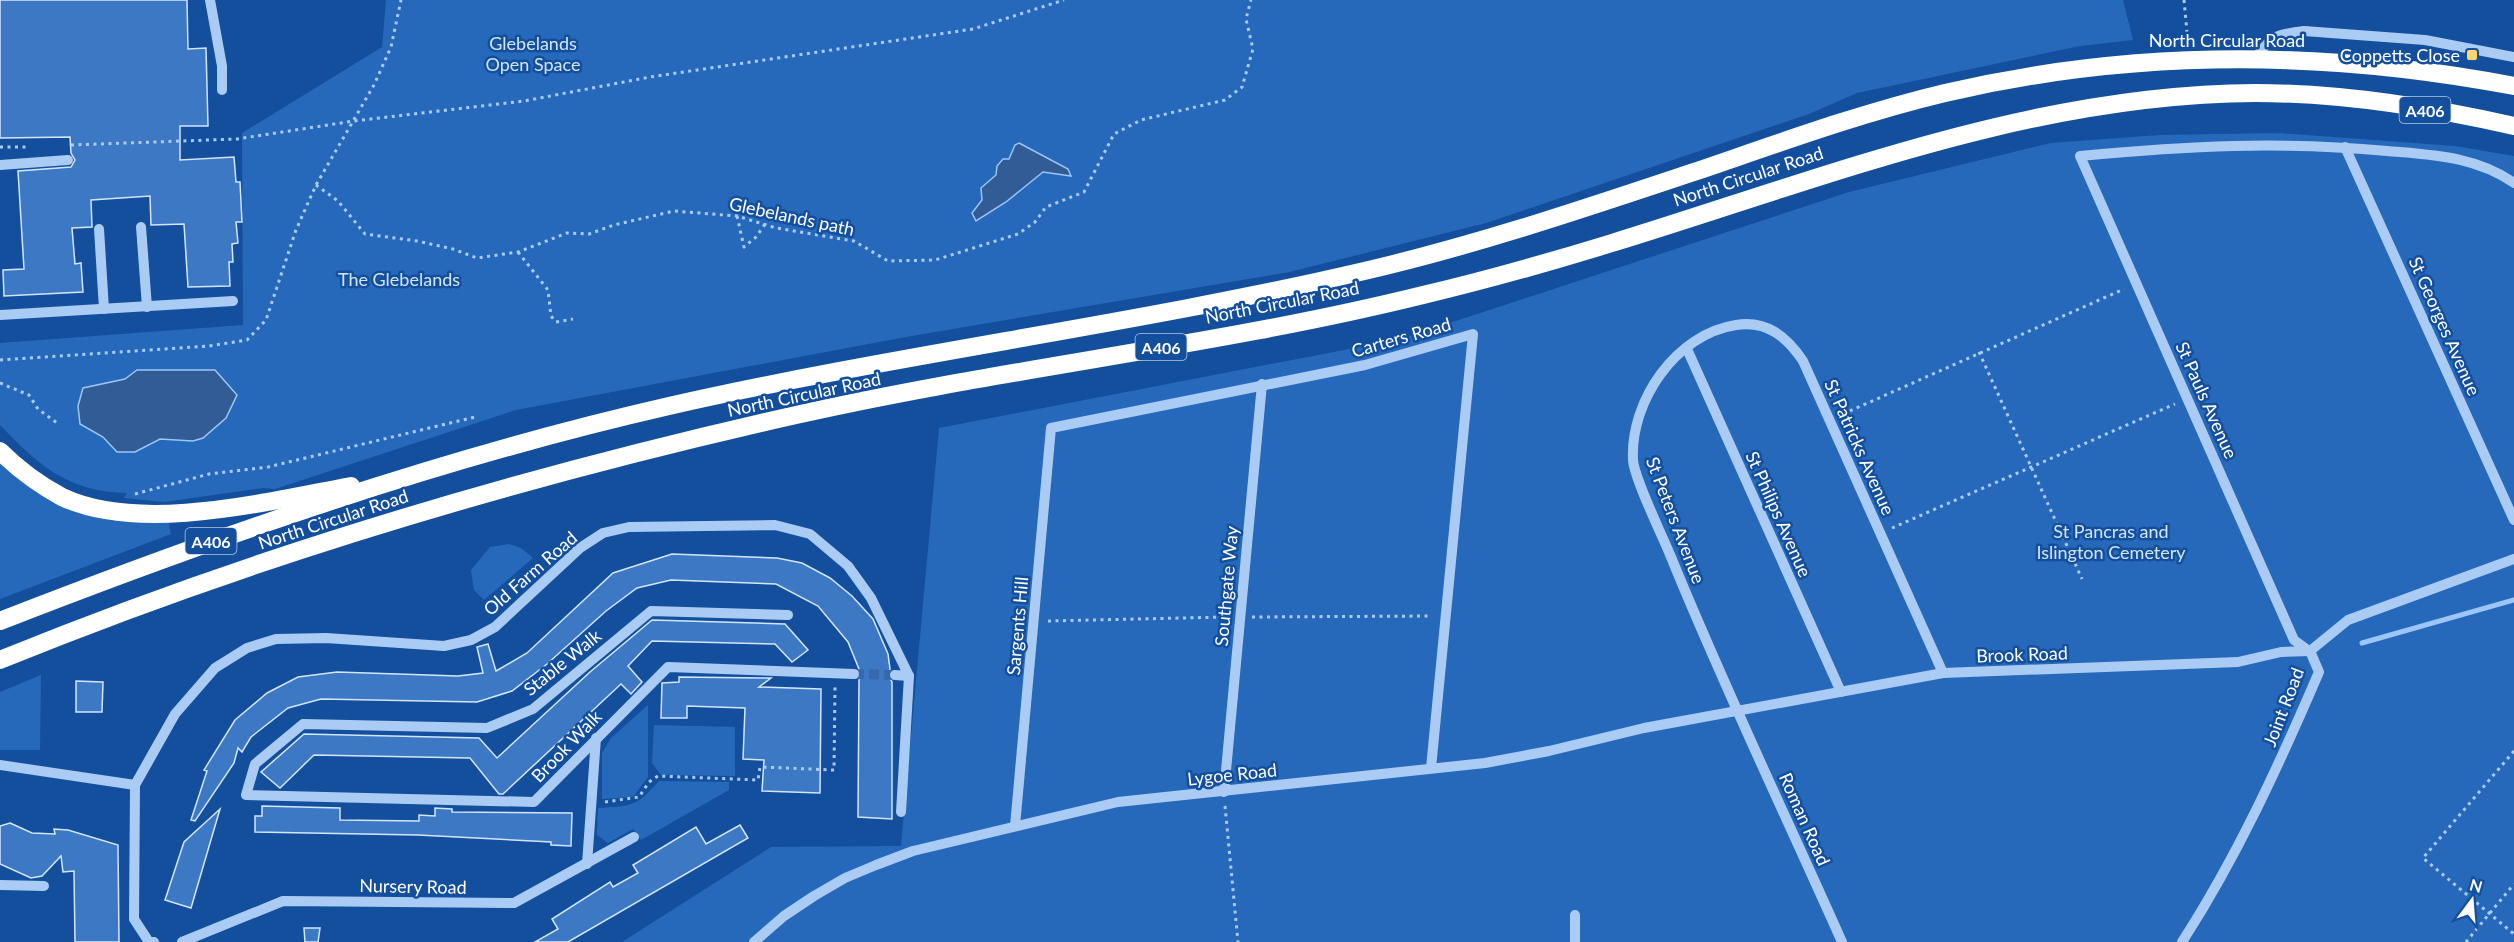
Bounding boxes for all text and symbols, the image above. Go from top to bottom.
street label: North Circular Road [2149,29,2305,51]
park label: Glebelands Open Space [485,32,581,75]
place label: Coppetts Close [2340,44,2460,66]
marker: Coppetts Close [2465,48,2479,62]
road number: A406 [2400,97,2450,123]
street label: North Circular Road [1670,141,1826,211]
street label: Glebelands path [727,192,857,240]
street label: St Georges Avenue [2405,253,2485,399]
park label: The Glebelands [338,268,460,290]
street label: North Circular Road [1203,276,1361,328]
street label: Carters Road [1349,312,1453,362]
road number: A406 [1136,334,1186,360]
street label: St Pauls Avenue [2171,338,2243,462]
street label: North Circular Road [725,367,883,421]
street label: St Patricks Avenue [1820,376,1900,518]
street label: St Philips Avenue [1741,448,1817,580]
street label: St Peters Avenue [1642,454,1710,586]
street label: North Circular Road [255,484,411,554]
park label: St Pancras and Islington Cemetery [2036,520,2186,563]
street label: Southgate Way [1210,524,1242,647]
street label: Old Farm Road [479,526,581,620]
road number: A406 [186,528,236,554]
street label: Sargents Hill [1002,576,1032,676]
street label: Stable Walk [519,624,606,700]
street label: Brook Road [1976,641,2068,667]
street label: Joint Road [2258,664,2308,750]
street label: Brook Walk [526,705,606,787]
street label: Lygoe Road [1186,758,1278,790]
street label: Roman Road [1775,769,1835,869]
north arrow [2442,870,2502,930]
street label: Nursery Road [359,874,467,898]
text: N [2468,874,2485,896]

